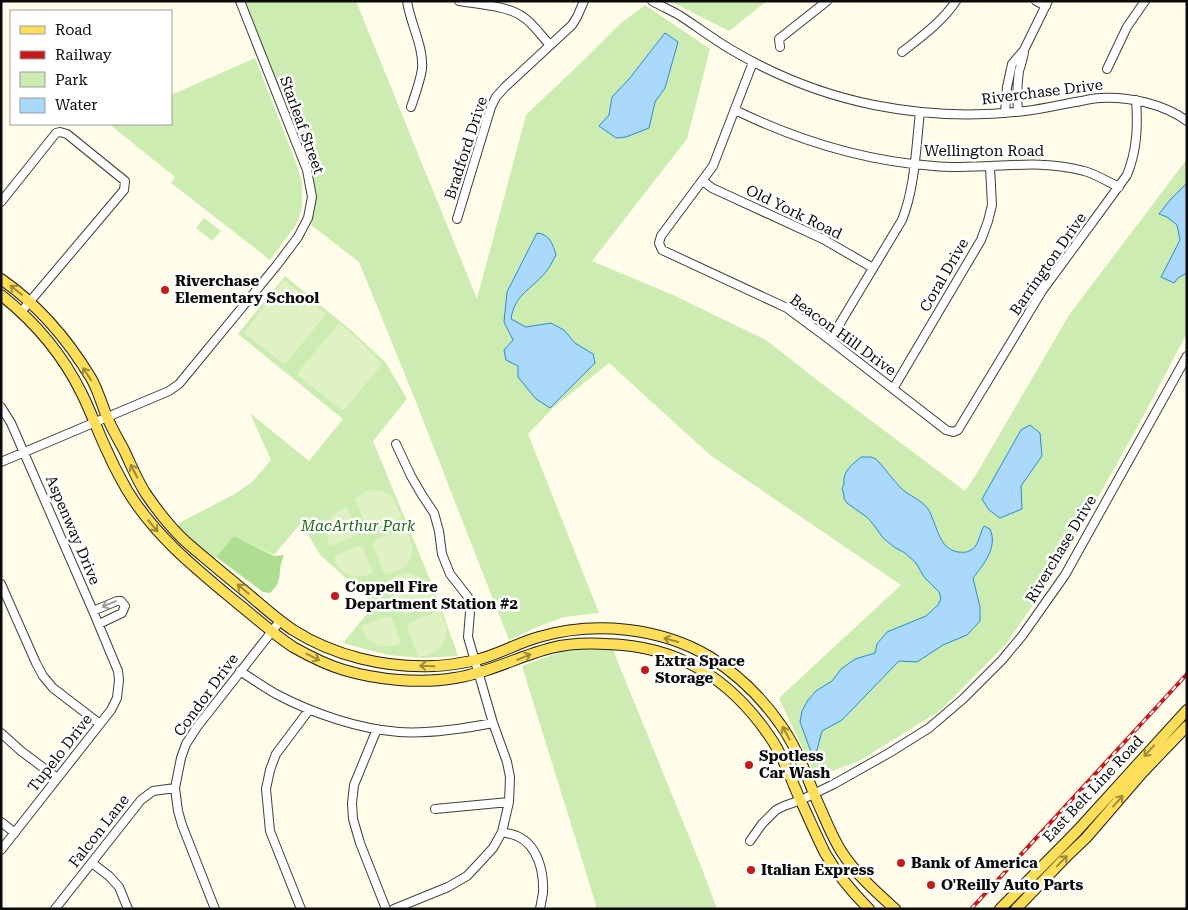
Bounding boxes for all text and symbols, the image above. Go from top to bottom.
legend [10,10,172,125]
text: Road [55,21,92,39]
text: Railway [55,46,112,64]
text: Park [55,71,89,89]
street label: Starleaf Street [276,74,328,177]
street label: Riverchase Drive [980,76,1104,108]
street label: Bradford Drive [441,94,491,202]
text: Water [55,96,97,114]
street label: Wellington Road [924,142,1044,160]
street label: Old York Road [743,181,845,243]
street label: Barrington Drive [1006,209,1090,319]
street label: Coral Drive [916,235,972,315]
place label: Riverchase Elementary School [175,272,319,307]
marker: Riverchase Elementary School [159,284,171,296]
one-way arrow [10,285,23,296]
street label: Beacon Hill Drive [786,290,900,380]
one-way arrow [82,367,92,381]
one-way arrow [129,464,138,479]
street label: Aspenway Drive [42,473,104,587]
street label: Riverchase Drive [1022,492,1100,606]
park label: MacArthur Park [300,517,416,535]
one-way arrow [148,519,159,532]
place label: Coppell Fire Department Station #2 [345,578,518,613]
one-way arrow [237,584,250,595]
marker: Coppell Fire Department Station #2 [329,590,341,602]
one-way arrow [102,600,117,610]
one-way arrow [663,634,679,644]
street label: Condor Drive [170,650,242,740]
one-way arrow [516,652,531,661]
place label: Extra Space Storage [655,652,745,687]
one-way arrow [305,653,320,662]
one-way arrow [419,661,435,671]
marker: Extra Space Storage [639,664,651,676]
street label: Tupelo Drive [24,710,96,796]
one-way arrow [781,726,791,741]
street label: East Belt Line Road [1039,732,1147,846]
one-way arrow [1143,745,1155,758]
place label: Spotless Car Wash [759,747,830,782]
marker: Spotless Car Wash [743,759,755,771]
street label: Falcon Lane [65,791,133,871]
one-way arrow [1112,795,1124,808]
place label: Bank of America [911,854,1038,872]
one-way arrow [1056,855,1068,867]
marker: Bank of America [895,857,907,869]
place label: Italian Express [761,861,874,879]
marker: Italian Express [745,864,757,876]
place label: O'Reilly Auto Parts [941,876,1084,894]
marker: O'Reilly Auto Parts [925,879,937,891]

